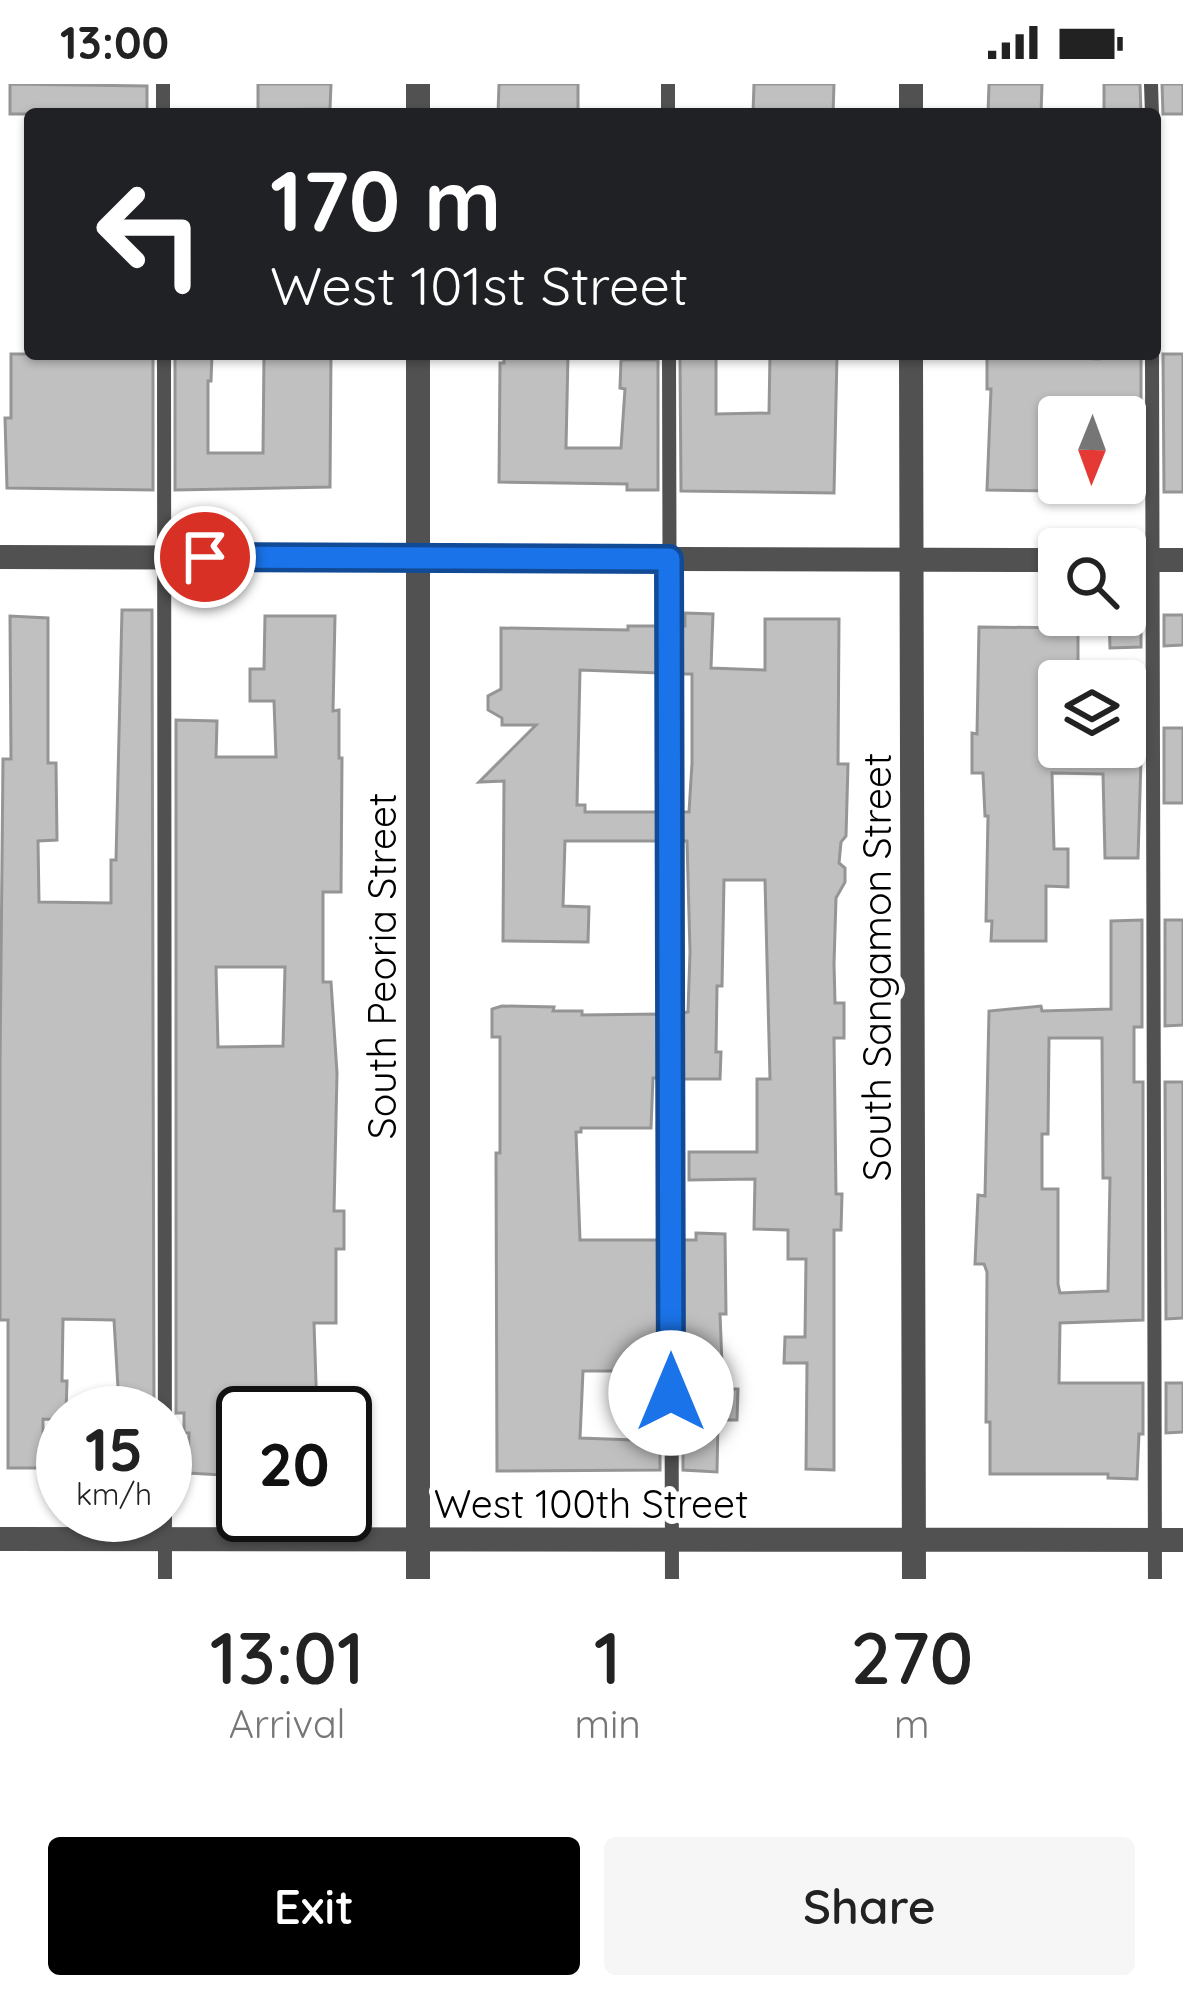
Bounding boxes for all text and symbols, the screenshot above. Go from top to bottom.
text: 13:00 [60,14,169,70]
text: 170 m [270,147,501,252]
icon: left [72,156,228,312]
text: West 101st Street [270,251,688,319]
north arrow [1038,396,1146,504]
map controls [1038,396,1146,768]
pin [154,506,256,608]
icon: arrive [172,524,238,590]
button: search [1038,528,1146,636]
button: layers [1038,660,1146,768]
street label: South Sangamon Street [852,753,901,1181]
street label: South Peoria Street [357,793,406,1139]
position arrow [608,1330,734,1456]
speed limit sign: 20 [216,1386,372,1542]
text: 15 [85,1411,143,1486]
text: km/h [76,1475,152,1513]
street label: West 100th Street [434,1479,748,1528]
text: 13:01 [210,1612,365,1702]
text: 1 [594,1612,621,1702]
text: 270 [851,1612,973,1702]
text: Arrival [229,1699,346,1748]
text: min [574,1699,641,1748]
text: m [894,1699,930,1748]
button: Exit [48,1837,580,1975]
button: Share [604,1837,1135,1975]

